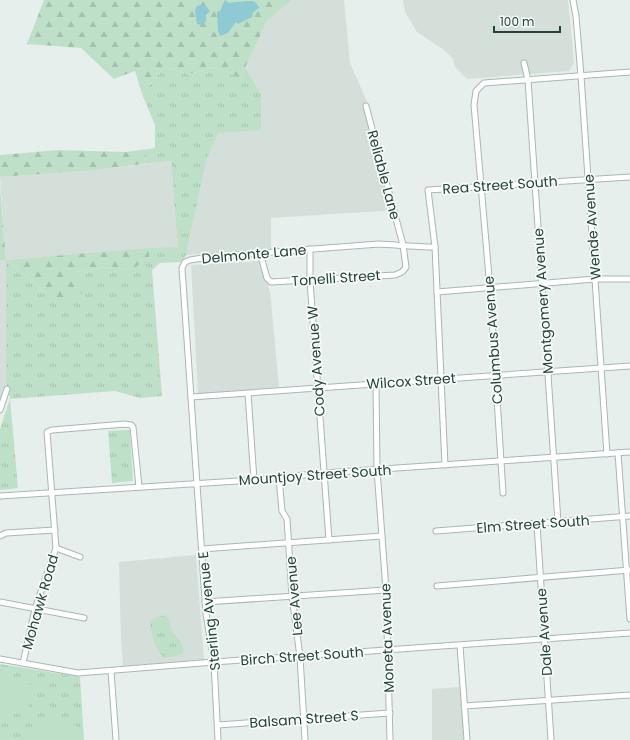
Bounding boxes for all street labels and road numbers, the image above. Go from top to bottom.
street label: Reliable Lane [362,128,406,222]
street label: Rea Street South [442,171,558,199]
street label: Wende Avenue [578,173,606,280]
street label: Montgomery Avenue [528,227,558,375]
street label: Delmonte Lane [201,239,308,269]
street label: Tonelli Street [291,265,381,291]
street label: Columbus Avenue [479,275,507,405]
street label: Cody Avenue W [302,305,330,417]
street label: Wilcox Street [366,368,456,394]
street label: Mountjoy Street South [238,460,392,490]
street label: Elm Street South [476,510,590,538]
street label: Sterling Avenue E [193,550,225,672]
street label: Mohawk Road [17,552,63,652]
street label: Lee Avenue [281,555,307,637]
street label: Moneta Avenue [375,583,399,693]
street label: Dale Avenue [531,587,557,676]
street label: Birch Street South [240,642,364,670]
street label: Balsam Street S [249,705,359,733]

